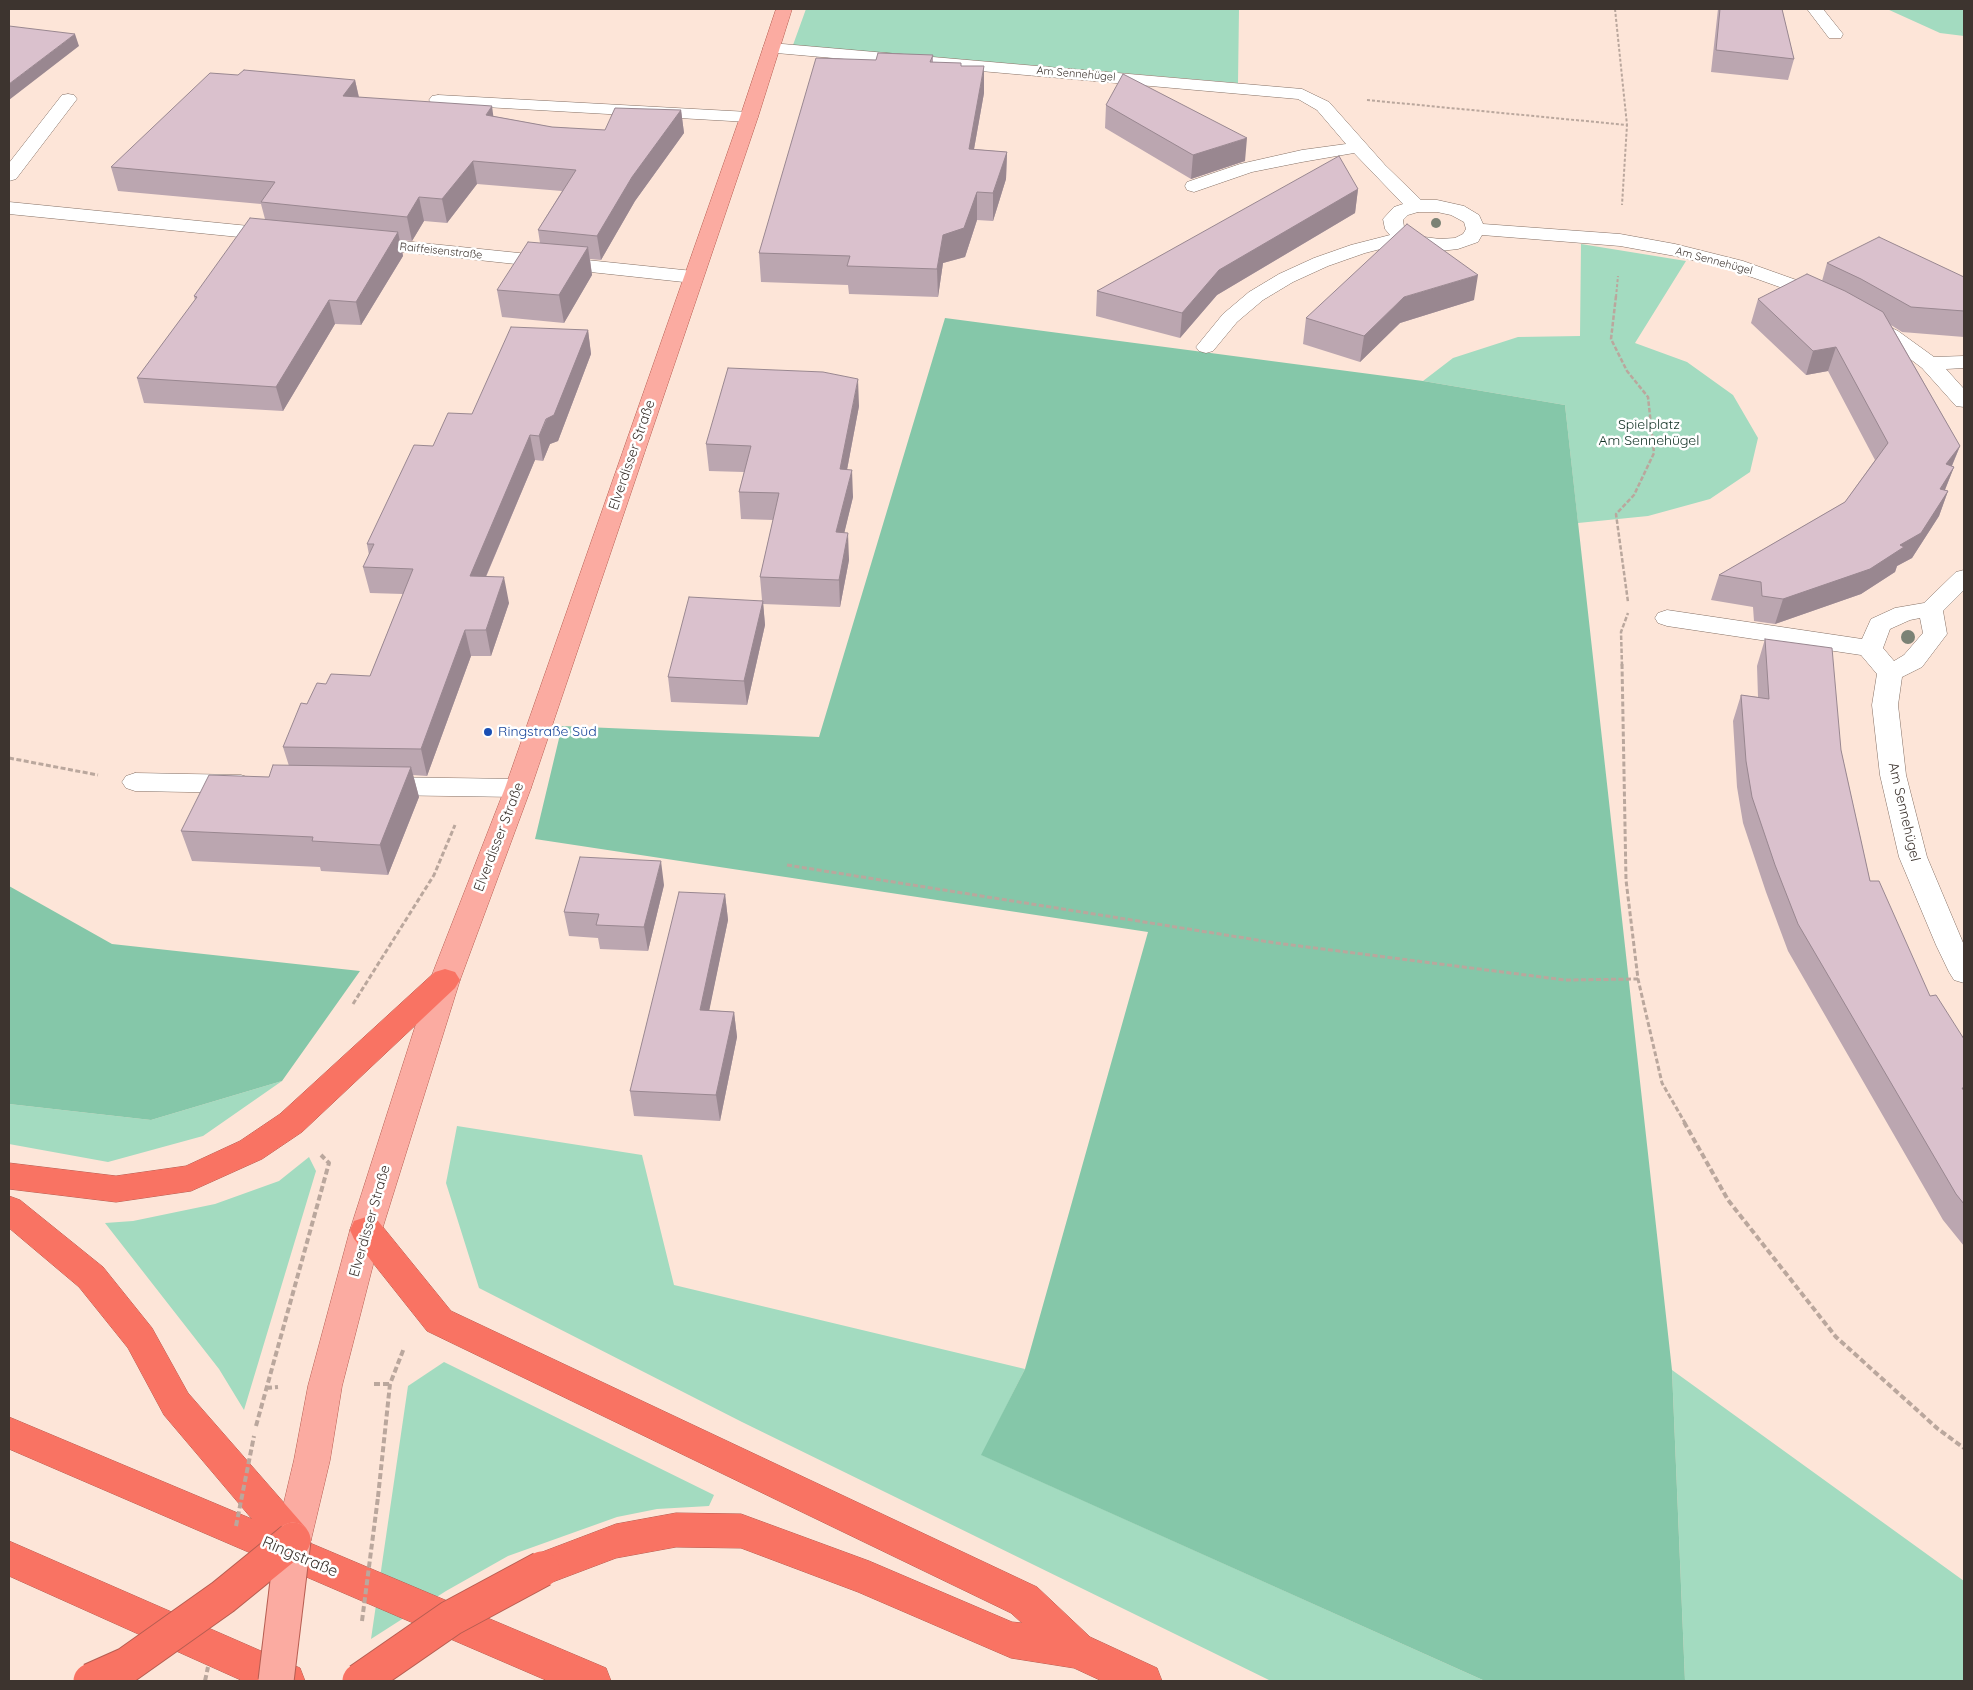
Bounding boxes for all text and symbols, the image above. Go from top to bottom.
street label: Am Sennehügel [1036,64,1116,84]
street label: Raiffeisenstraße [399,240,483,262]
street label: Am Sennehügel [1674,244,1754,278]
street label: Elverdisser Straße [605,398,659,512]
park label: Spielplatz Am Sennehügel [1599,417,1699,450]
place label: Ringstraße Süd [498,724,597,740]
marker: Ringstraße Süd [482,726,494,738]
street label: Am Sennehügel [1884,761,1924,863]
street label: Elverdisser Straße [470,780,528,894]
street label: Elverdisser Straße [346,1163,394,1279]
street label: Ringstraße [259,1532,341,1582]

